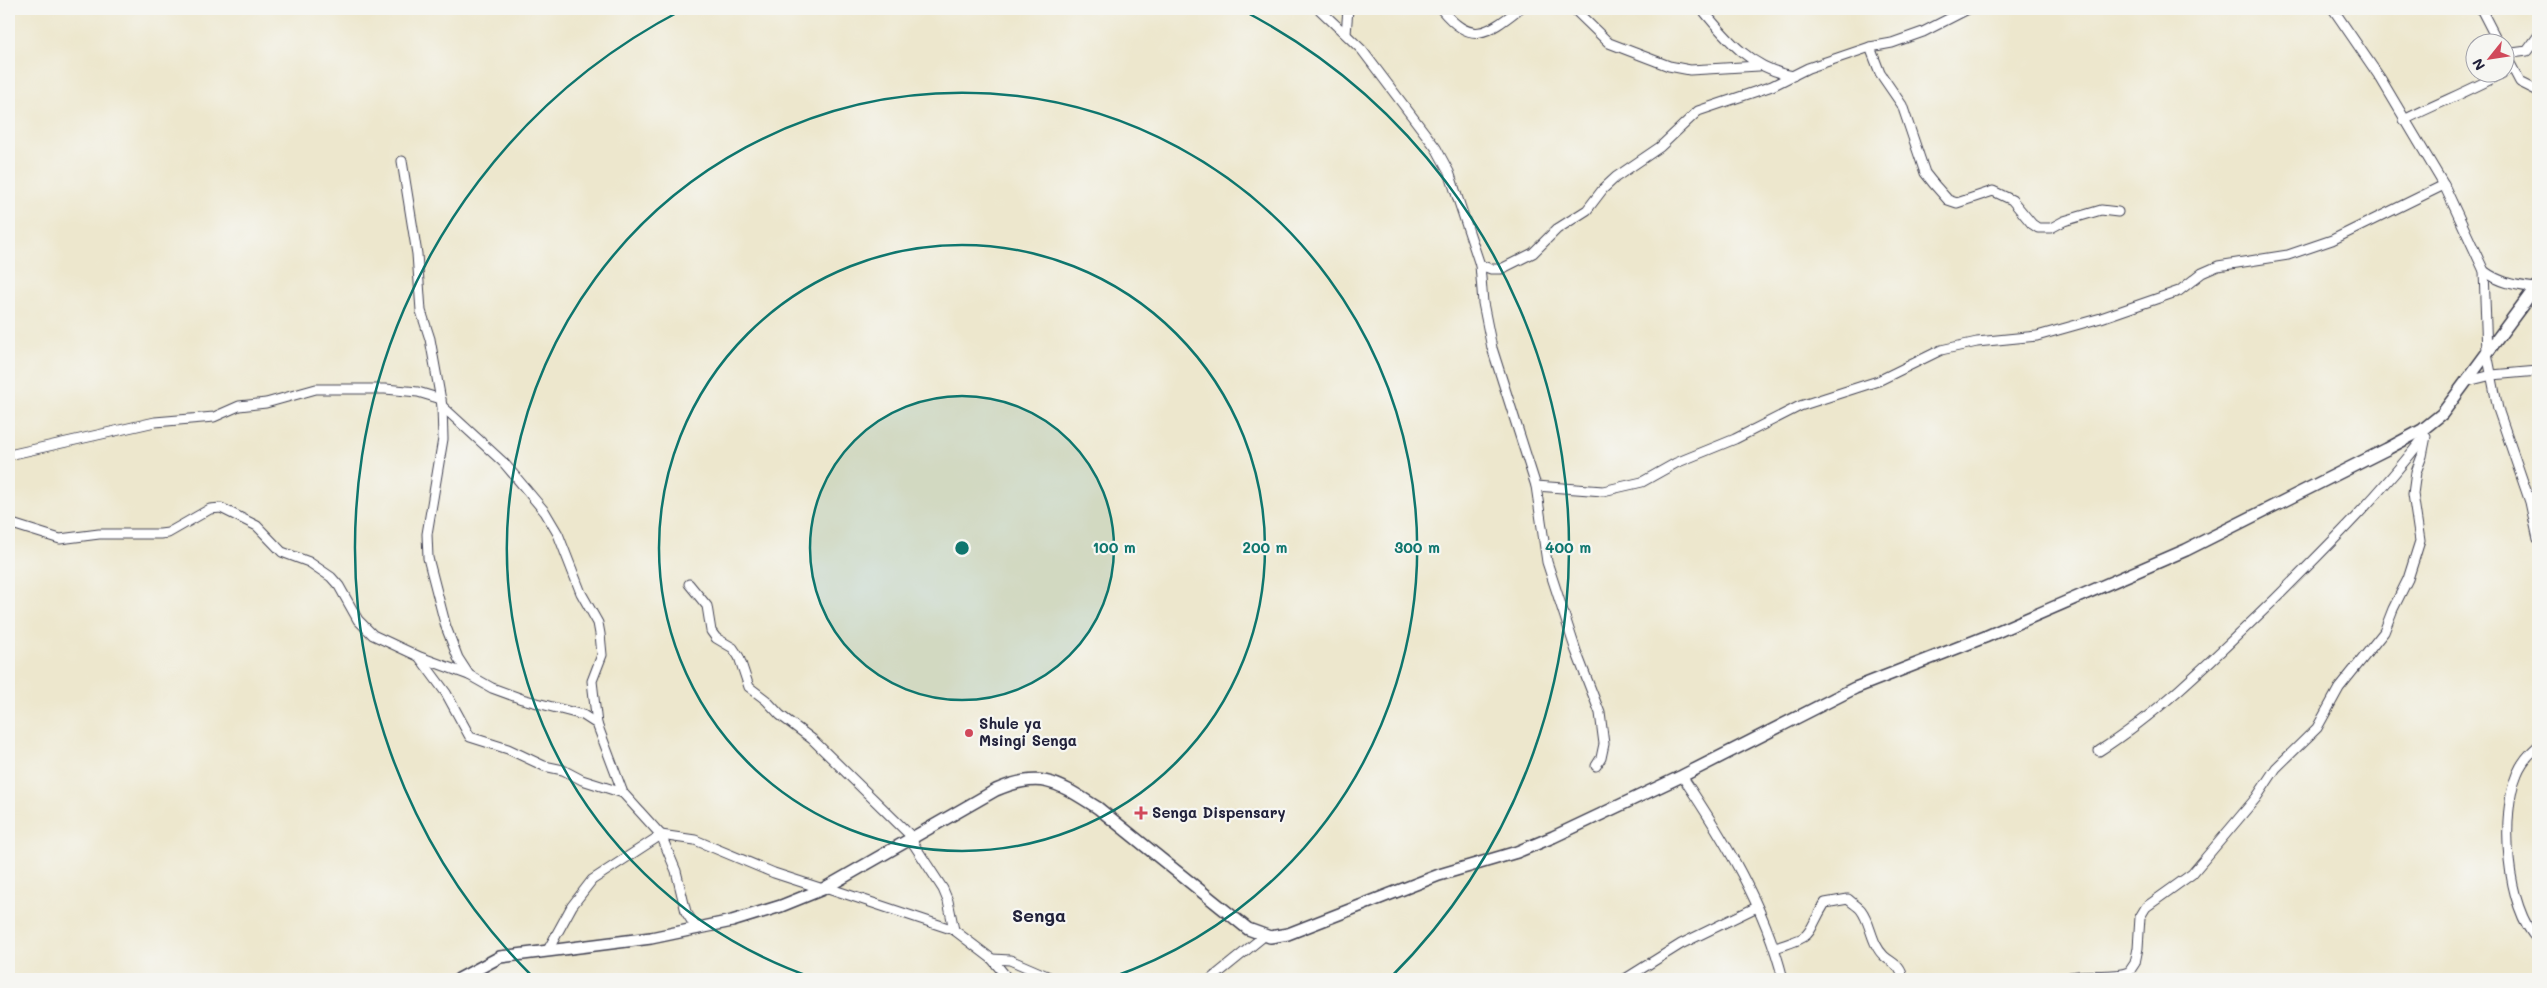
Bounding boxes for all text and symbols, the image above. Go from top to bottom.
north arrow [2464,32,2514,82]
text: N [2467,55,2489,74]
text: 100 m [1092,537,1136,557]
text: 200 m [1243,537,1288,557]
text: 300 m [1394,537,1440,557]
text: 400 m [1545,537,1591,557]
centre of rings [953,539,971,557]
place label: Shule ya Msingi Senga [979,713,1077,750]
marker: Shule ya Msingi Senga [963,727,975,739]
place label: Senga Dispensary [1152,802,1286,822]
marker: Senga Dispensary [1134,806,1148,820]
district label: Senga [1012,903,1066,927]

